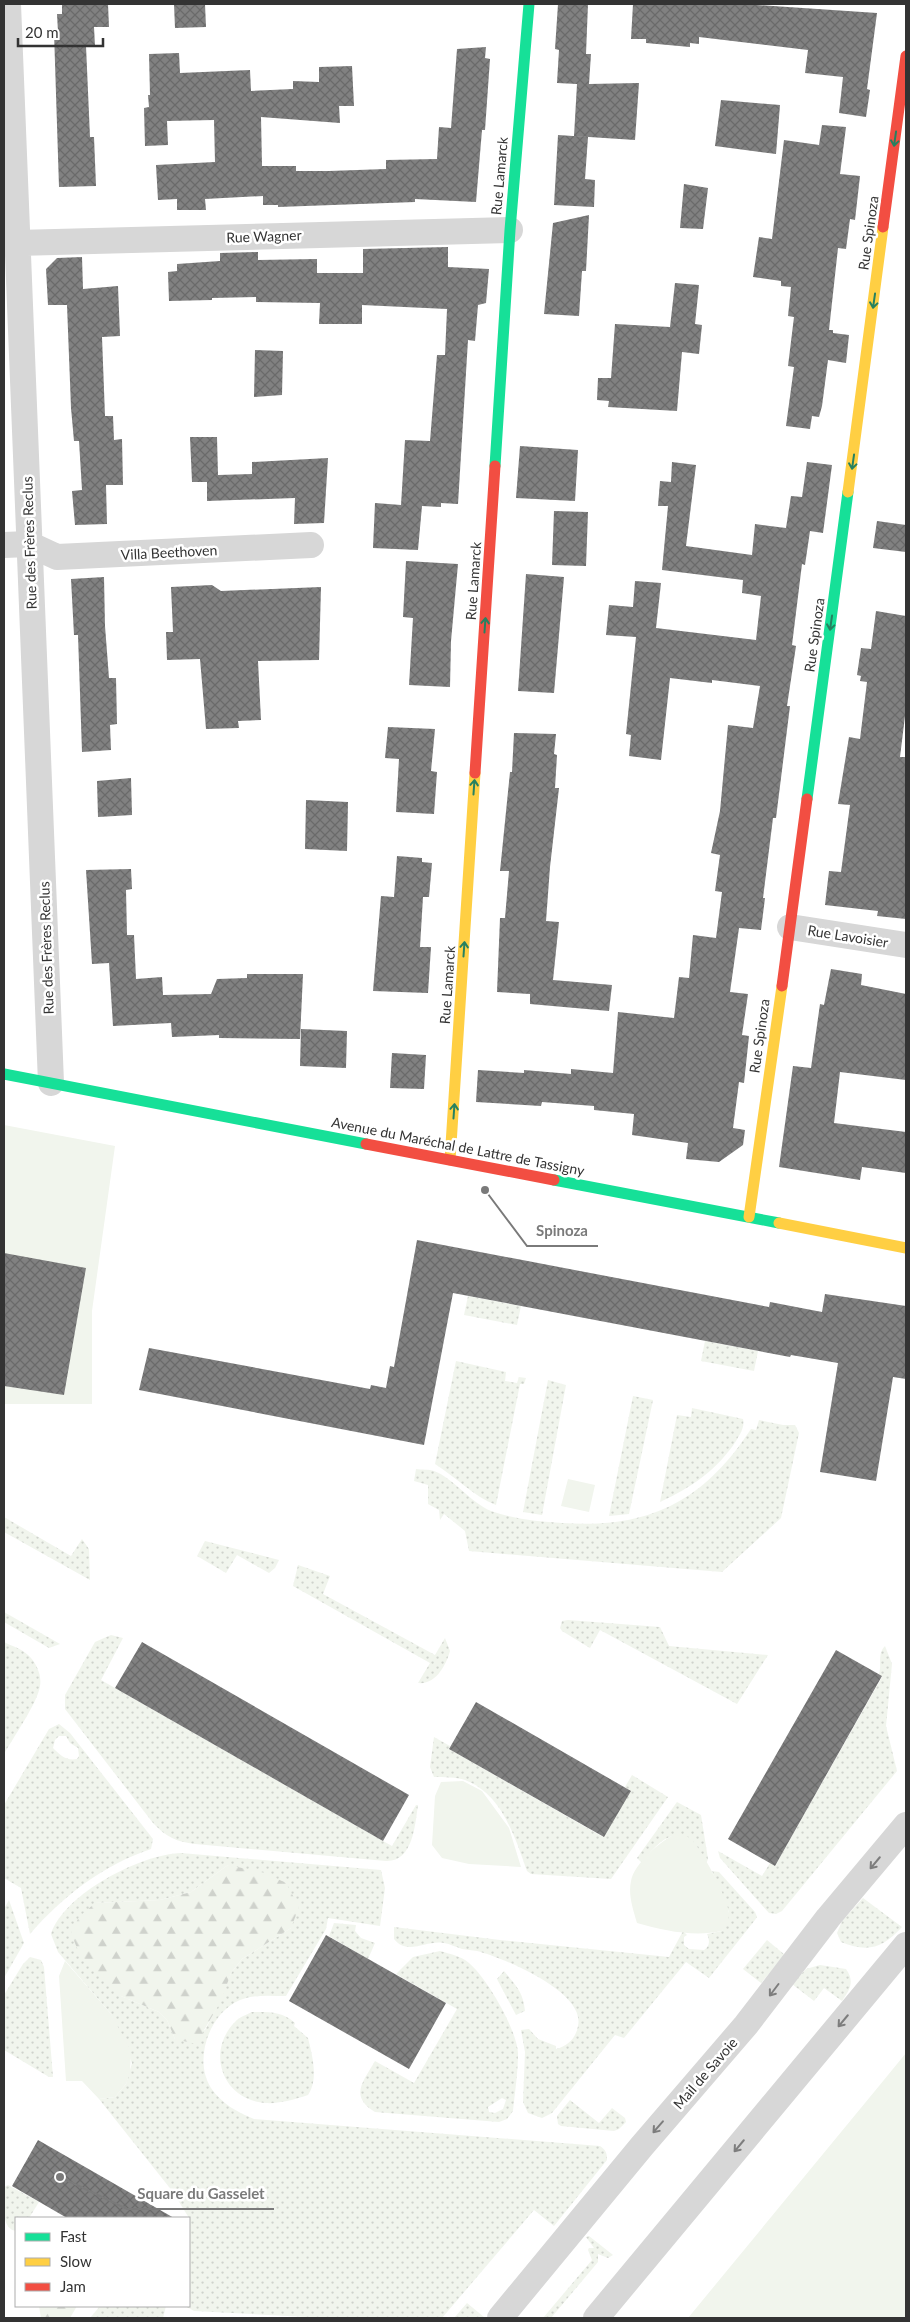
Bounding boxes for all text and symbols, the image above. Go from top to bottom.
scale bar [18,15,102,47]
text: 20 m [25,23,59,41]
one-way arrow [890,131,900,147]
street label: Rue Lamarck [487,135,511,216]
street label: Rue Spinoza [854,195,882,271]
street label: Rue Wagner [226,226,302,246]
one-way arrow [869,292,879,308]
one-way arrow [848,453,858,469]
street label: Rue des Frères Reclus [18,476,40,610]
street label: Rue Lamarck [462,540,484,621]
street label: Villa Beethoven [120,541,218,563]
street label: Rue Spinoza [800,597,828,673]
one-way arrow [826,614,836,630]
one-way arrow [480,617,489,633]
one-way arrow [470,779,479,795]
street label: Rue des Frères Reclus [35,881,57,1015]
street label: Rue Lavoisier [806,921,890,951]
one-way arrow [460,941,469,957]
street label: Rue Lamarck [436,944,458,1025]
street label: Rue Spinoza [745,998,773,1074]
one-way arrow [449,1104,458,1120]
street label: Avenue du Maréchal de Lattre de Tassigny [330,1113,587,1179]
callout: Spinoza [527,1216,598,1246]
text: Spinoza [536,1221,588,1239]
one-way arrow [869,1856,881,1869]
one-way arrow [769,1983,779,1997]
one-way arrow [837,2014,848,2027]
street label: Mail de Savoie [669,2034,741,2112]
one-way arrow [652,2121,664,2134]
one-way arrow [734,2139,745,2152]
callout: Square du Gasselet [127,2179,274,2209]
text: Square du Gasselet [137,2184,265,2202]
legend [15,2217,190,2307]
text: Fast [60,2227,87,2245]
text: Slow [60,2252,92,2270]
text: Jam [60,2277,86,2295]

